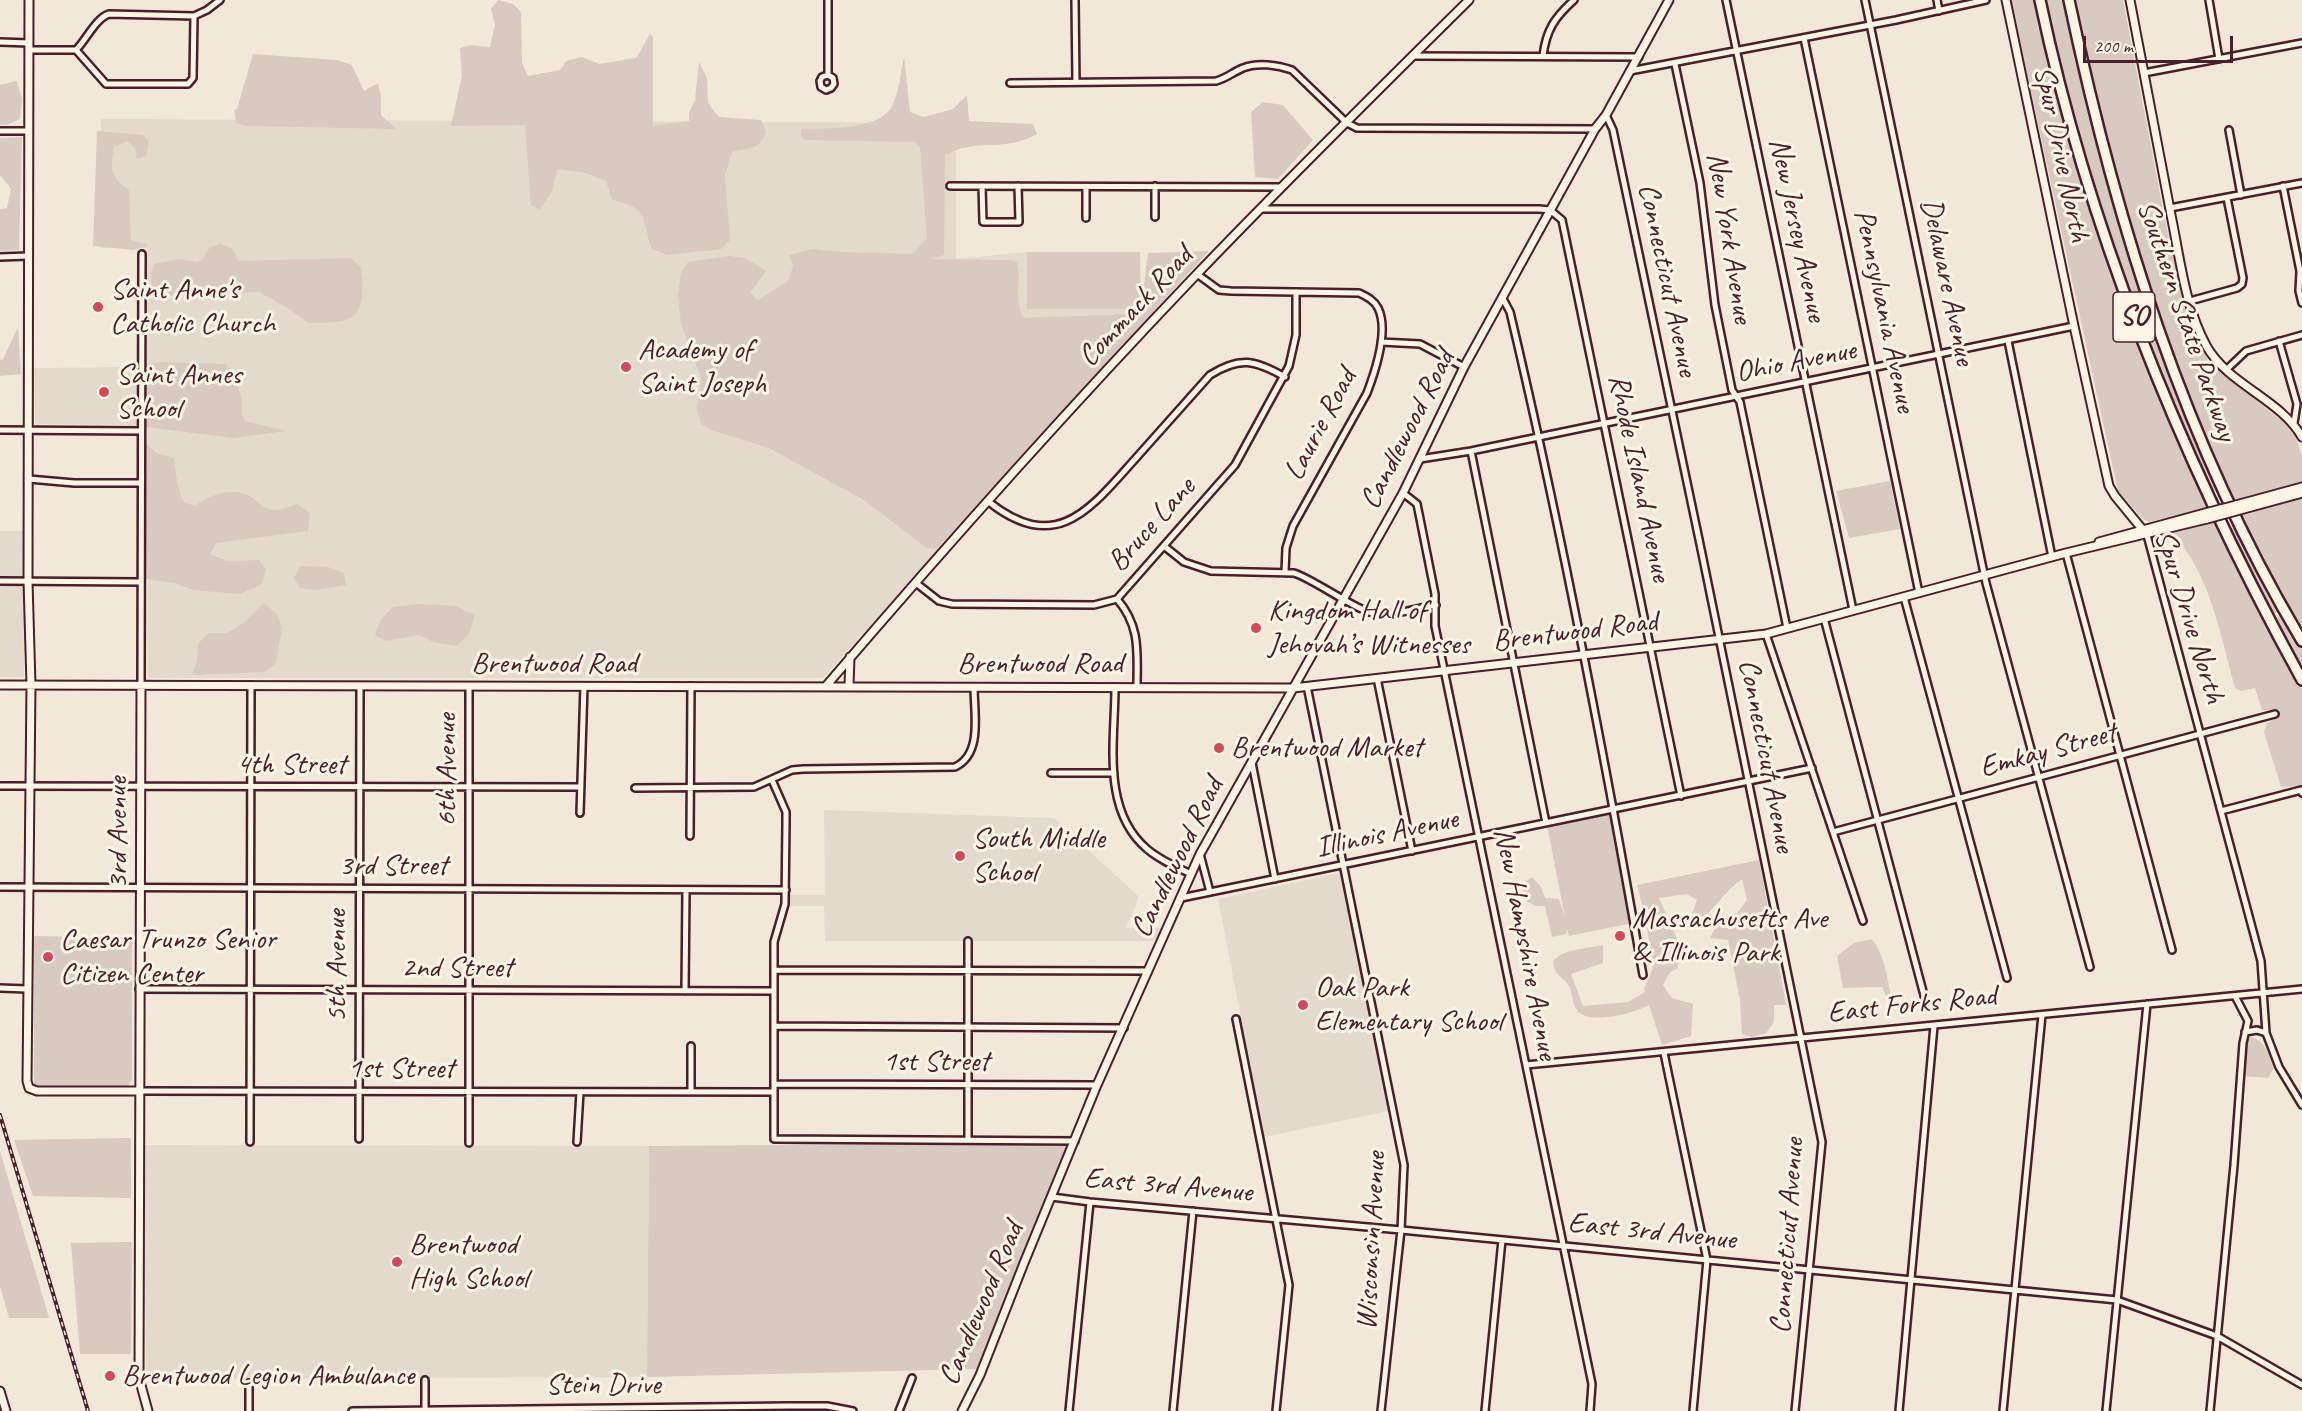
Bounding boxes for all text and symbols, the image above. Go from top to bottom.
scale bar [2086,24,2236,62]
text: 200 m [2094,35,2133,57]
street label: Spur Drive North [2025,63,2097,245]
street label: New Jersey Avenue [1760,135,1834,325]
street label: New York Avenue [1698,150,1760,326]
street label: Connecticut Avenue [1629,180,1705,380]
street label: Delaware Avenue [1912,195,1982,369]
street label: Southern State Parkway [2128,196,2244,446]
street label: Pennsylvania Avenue [1845,206,1923,416]
street label: Commack Road [1071,239,1201,375]
place label: Saint Anne's Catholic Church [110,272,275,342]
road number: SO [2113,292,2155,342]
marker: Saint Anne's Catholic Church [91,300,105,314]
place label: Academy of Saint Joseph [638,332,766,403]
street label: Ohio Avenue [1733,333,1859,391]
street label: Candlewood Road [1353,345,1463,515]
place label: Saint Annes School [116,357,241,428]
marker: Academy of Saint Joseph [619,360,633,374]
street label: Laurie Road [1277,363,1365,487]
street label: Rhode Island Avenue [1599,371,1679,585]
marker: Saint Annes School [97,385,111,399]
street label: Bruce Lane [1100,471,1204,579]
street label: Spur Drive North [2146,526,2232,708]
place label: Kingdom Hall of Jehovah’s Witnesses [1268,593,1470,664]
street label: Brentwood Road [1491,604,1659,660]
marker: Kingdom Hall of Jehovah’s Witnesses [1249,621,1263,635]
street label: Brentwood Road [471,646,637,682]
street label: Brentwood Road [957,646,1123,682]
street label: Connecticut Avenue [1730,656,1802,856]
street label: 6th Avenue [429,713,465,827]
street label: Emkay Street [1976,716,2120,786]
place label: Brentwood Market [1231,730,1422,766]
marker: Brentwood Market [1212,741,1226,755]
street label: 4th Street [236,747,346,783]
street label: Candlewood Road [1124,772,1232,944]
street label: 3rd Avenue [100,777,136,889]
street label: Illinois Avenue [1313,801,1461,867]
place label: South Middle School [972,821,1105,892]
street label: New Hampshire Avenue [1485,825,1565,1063]
street label: 3rd Street [339,848,447,884]
marker: South Middle School [953,849,967,863]
place label: Massachusetts Ave & Illinois Park [1632,901,1827,972]
street label: 5th Avenue [319,909,355,1023]
place label: Caesar Trunzo Senior Citizen Center [60,922,276,992]
marker: Massachusetts Ave & Illinois Park [1613,929,1627,943]
marker: Caesar Trunzo Senior Citizen Center [41,950,55,964]
street label: 2nd Street [401,950,513,986]
place label: Oak Park Elementary School [1315,970,1502,1040]
street label: East Forks Road [1826,978,1998,1032]
marker: Oak Park Elementary School [1296,998,1310,1012]
street label: 1st Street [883,1044,989,1080]
street label: 1st Street [348,1051,454,1087]
street label: Connecticut Avenue [1763,1137,1813,1335]
street label: Wisconsin Avenue [1349,1151,1395,1331]
street label: East 3rd Avenue [1082,1161,1254,1211]
street label: East 3rd Avenue [1566,1205,1738,1259]
street label: Candlewood Road [932,1217,1032,1391]
place label: Brentwood High School [409,1227,528,1298]
marker: Brentwood High School [390,1255,404,1269]
place label: Brentwood Legion Ambulance [122,1358,414,1394]
street label: Stein Drive [545,1367,661,1403]
marker: Brentwood Legion Ambulance [103,1369,117,1383]

